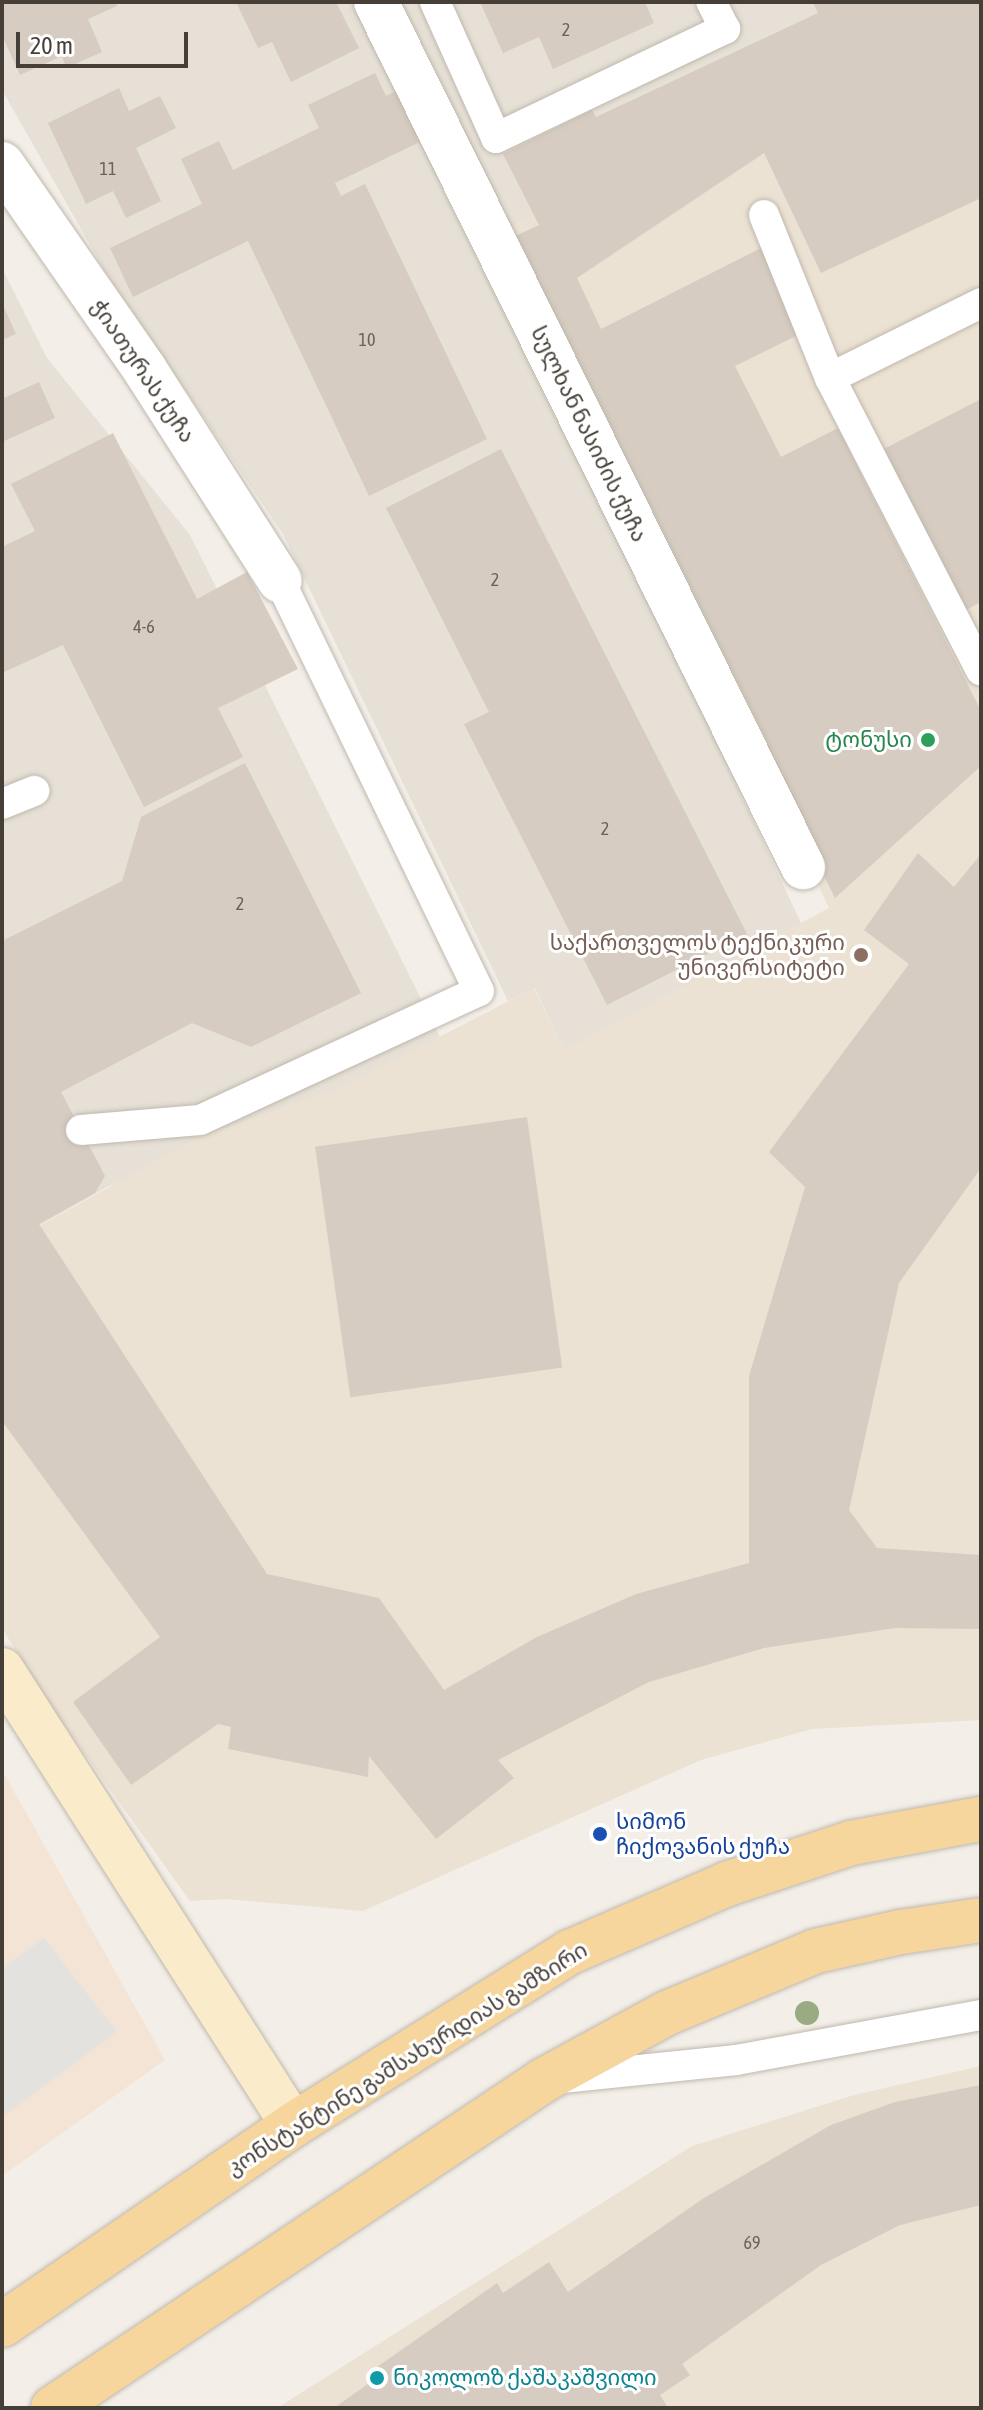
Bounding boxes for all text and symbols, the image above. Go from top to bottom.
scale bar [20,16,192,66]
house number: 2 [562,19,570,41]
text: 20 m [30,32,73,59]
house number: 11 [100,158,116,180]
street label: ჭიათურას ქუჩა [85,294,201,448]
street label: სულხან ნასიძის ქუჩა [525,322,653,546]
house number: 10 [359,329,375,351]
house number: 2 [491,569,499,591]
house number: 4-6 [133,616,155,638]
place label: ტონუსი [825,727,912,753]
marker: ტონუსი [919,731,937,749]
house number: 2 [601,818,609,840]
house number: 2 [236,893,244,915]
place label: საქართველოს ტექნიკური უნივერსიტეტი [550,929,845,980]
marker: საქართველოს ტექნიკური უნივერსიტეტი [852,946,870,964]
place label: სიმონ ჩიქოვანის ქუჩა [616,1808,790,1860]
marker: სიმონ ჩიქოვანის ქუჩა [591,1825,609,1843]
street label: კონსტანტინე გამსახურდიას გამზირი [222,1937,592,2181]
house number: 69 [744,2232,760,2254]
place label: ნიკოლოზ ქაშაკაშვილი [393,2365,657,2391]
marker: ნიკოლოზ ქაშაკაშვილი [368,2369,386,2387]

